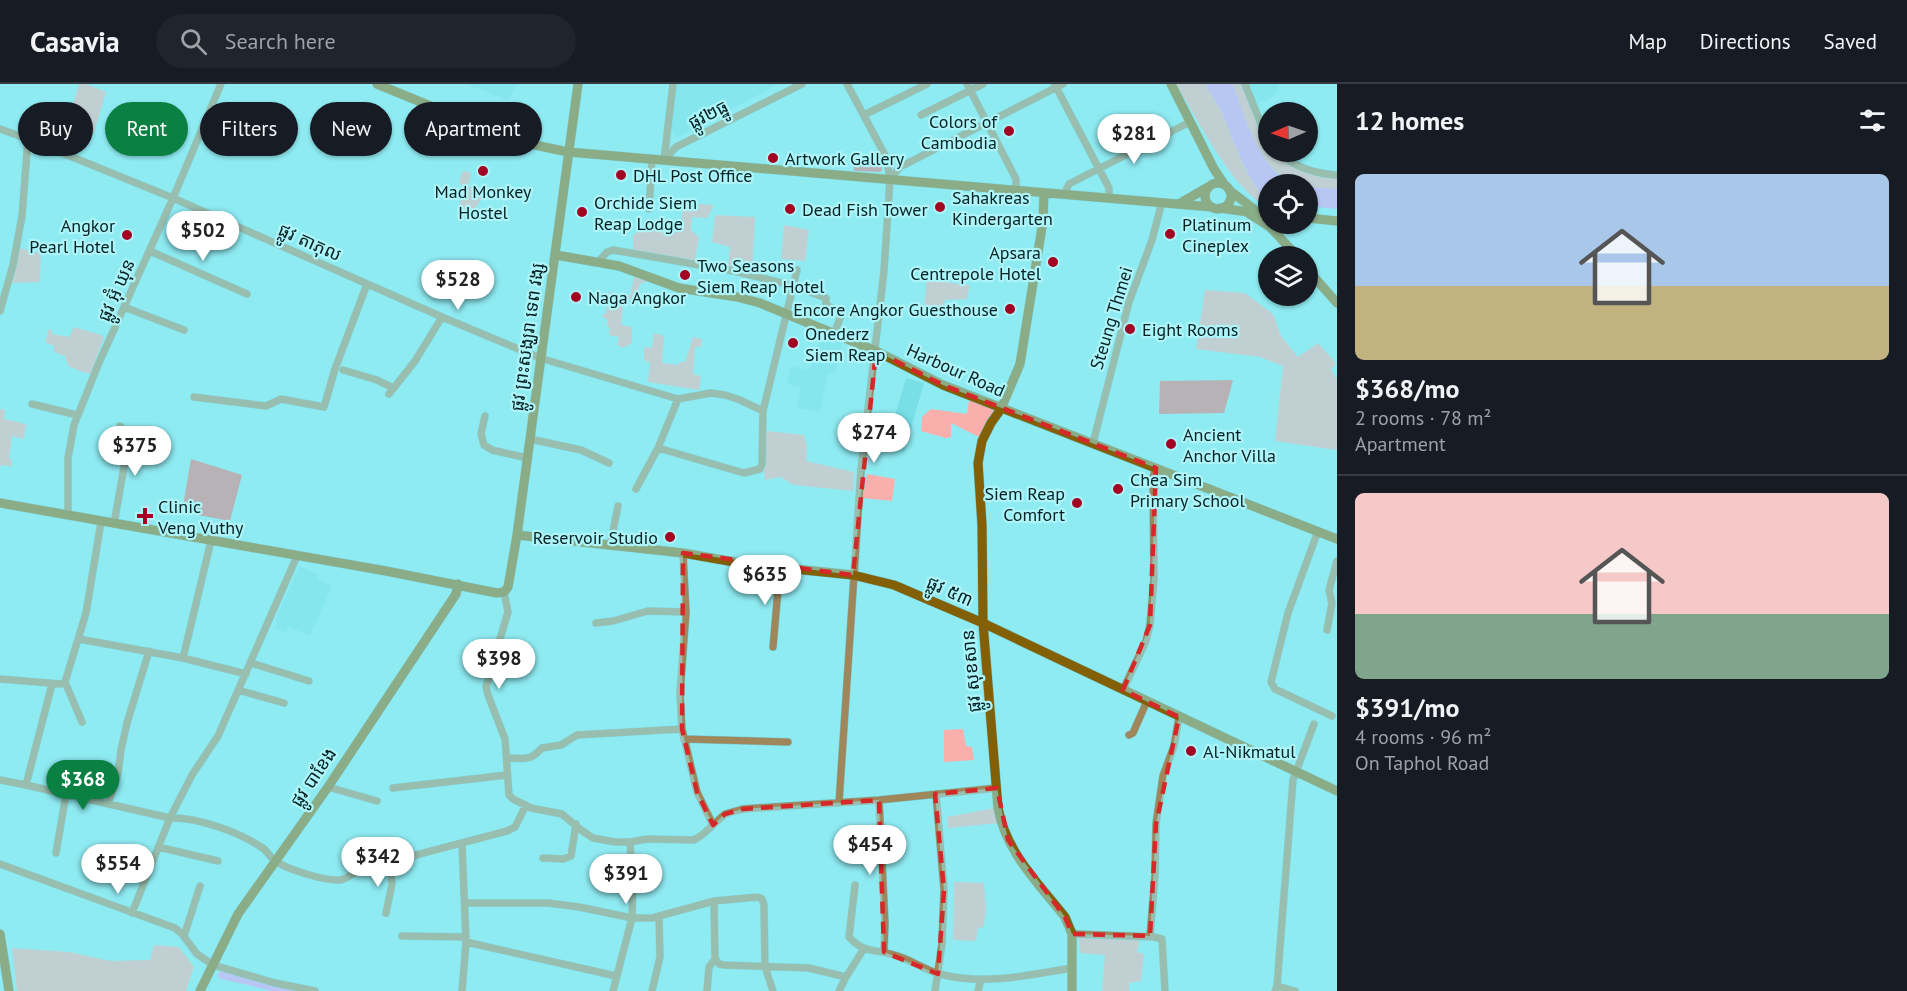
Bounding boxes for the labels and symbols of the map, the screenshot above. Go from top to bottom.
street label: ផ្លូវ២ធ្នូ [684,94,734,139]
north arrow [1258,102,1318,162]
place label: Colors of Cambodia [921,110,998,154]
pin: $281 [1098,114,1170,165]
marker: Colors of Cambodia [1002,124,1016,138]
place label: Artwork Gallery [785,147,905,170]
marker: Artwork Gallery [766,151,780,165]
marker: Mad Monkey Hostel [476,164,490,178]
place label: DHL Post Office [633,164,752,187]
marker: DHL Post Office [614,168,628,182]
place label: Mad Monkey Hostel [435,180,532,224]
place label: Sahakreas Kindergarten [952,186,1053,230]
place label: Orchide Siem Reap Lodge [594,191,697,235]
place label: Dead Fish Tower [802,198,928,221]
marker: Sahakreas Kindergarten [933,200,947,214]
marker: Dead Fish Tower [783,202,797,216]
marker: Orchide Siem Reap Lodge [575,205,589,219]
pin: $502 [167,211,239,262]
place label: Platinum Cineplex [1182,213,1251,257]
place label: Angkor Pearl Hotel [29,214,116,258]
street label: ផ្លូវ តាភុល [273,218,345,271]
marker: Platinum Cineplex [1163,227,1177,241]
marker: Angkor Pearl Hotel [120,228,134,242]
place label: Apsara Centrepole Hotel [910,241,1042,285]
place label: Two Seasons Siem Reap Hotel [697,254,825,298]
street label: ផ្លូវ អ៊ុំ ឃុន [91,255,145,327]
marker: Apsara Centrepole Hotel [1046,255,1060,269]
pin: $528 [422,260,494,311]
street label: ផ្លូវ ព្រះសង្ឃរា ទេព វង្ស [505,261,554,414]
street label: Steung Thmei [1084,264,1138,372]
marker: Two Seasons Siem Reap Hotel [678,268,692,282]
place label: Naga Angkor [588,286,686,309]
marker: Naga Angkor [569,290,583,304]
place label: Encore Angkor Guesthouse [793,298,998,321]
marker: Encore Angkor Guesthouse [1003,302,1017,316]
place label: Eight Rooms [1142,318,1238,341]
place label: Onederz Siem Reap [805,322,886,366]
marker: Eight Rooms [1123,322,1137,336]
marker: Onederz Siem Reap [786,336,800,350]
street label: Harbour Road [903,338,1009,402]
pin: $274 [838,413,910,464]
place label: Ancient Anchor Villa [1183,423,1276,467]
pin: $375 [99,426,171,477]
marker: Ancient Anchor Villa [1164,437,1178,451]
place label: Chea Sim Primary School [1130,468,1245,512]
place label: Siem Reap Comfort [984,482,1065,526]
marker: Chea Sim Primary School [1111,482,1125,496]
place label: Clinic Veng Vuthy [157,495,244,539]
marker: Siem Reap Comfort [1070,496,1084,510]
marker: Clinic Veng Vuthy [136,507,154,525]
place label: Reservoir Studio [533,526,658,549]
marker: Reservoir Studio [663,530,677,544]
pin: $635 [729,555,801,606]
street label: ផ្លូវ ៥៣ [921,571,977,616]
street label: ផ្លូវ សុខសាន [956,628,991,714]
pin: $398 [463,639,535,690]
place label: Al-Nikmatul [1203,740,1296,763]
street label: ផ្លូវ បាខែង [285,743,346,814]
marker: Al-Nikmatul [1184,744,1198,758]
pin: $368 [47,760,119,811]
pin: $454 [834,825,906,876]
pin: $342 [342,837,414,888]
pin: $554 [82,844,154,895]
pin: $391 [590,854,662,905]

